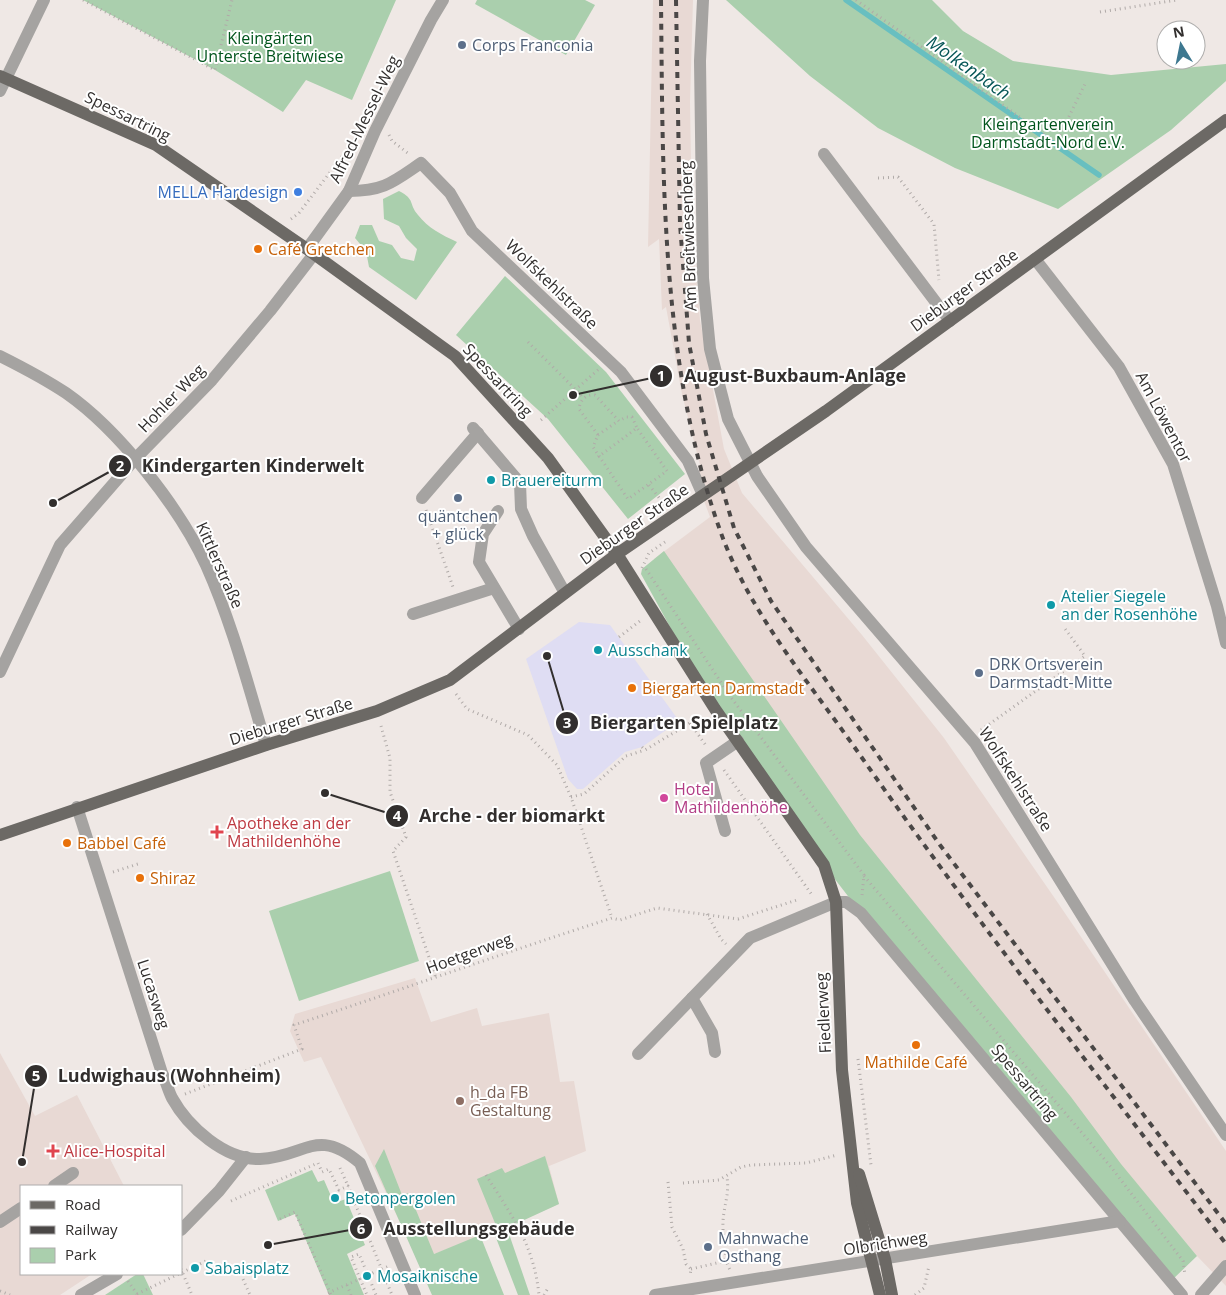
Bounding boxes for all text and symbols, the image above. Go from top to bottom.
north arrow [1156,20,1206,70]
text: N [1171,21,1186,42]
park label: Kleingärten Unterste Breitwiese [197,27,343,67]
water label: Molkenbach [922,29,1016,105]
place label: Corps Franconia [472,34,593,56]
marker: Corps Franconia [456,39,468,51]
street label: Alfred-Messel-Weg [324,51,405,186]
street label: Spessartring [81,86,175,146]
park label: Kleingartenverein Darmstadt-Nord e.V. [971,113,1125,153]
street label: Am Breitwiesenberg [674,160,702,312]
place label: MELLA Hardesign [158,181,288,203]
marker: MELLA Hardesign [292,186,304,198]
street label: Wolfskehlstraße [501,234,603,334]
place label: Café Gretchen [268,238,375,260]
marker: Café Gretchen [252,243,264,255]
street label: Dieburger Straße [906,243,1022,337]
street label: Spessartring [458,338,538,422]
street label: Hohler Weg [133,359,209,437]
callout: August-Buxbaum-Anlage [649,359,916,392]
text: August-Buxbaum-Anlage [684,363,906,387]
text: 1 [657,365,665,385]
street label: Am Löwentor [1131,368,1197,467]
callout: Kindergarten Kinderwelt [107,450,375,483]
text: Kindergarten Kinderwelt [142,453,364,477]
text: 2 [116,455,125,475]
place label: Brauereiturm [501,469,602,491]
marker: Brauereiturm [485,474,497,486]
street label: Dieburger Straße [575,478,693,570]
marker: quäntchen + glück [452,492,464,504]
place label: quäntchen + glück [418,505,498,545]
street label: Kittlerstraße [191,518,249,612]
place label: Atelier Siegele an der Rosenhöhe [1061,585,1198,625]
marker: Atelier Siegele an der Rosenhöhe [1045,599,1057,611]
place label: Ausschank [608,639,688,661]
marker: Ausschank [592,644,604,656]
place label: DRK Ortsverein Darmstadt-Mitte [989,653,1113,693]
marker: DRK Ortsverein Darmstadt-Mitte [973,667,985,679]
place label: Biergarten Darmstadt [642,677,805,699]
marker: Biergarten Darmstadt [626,682,638,694]
street label: Dieburger Straße [227,692,355,750]
callout: Biergarten Spielplatz [555,706,788,739]
text: Biergarten Spielplatz [590,710,778,734]
text: 3 [563,712,571,732]
street label: Wolfskehlstraße [974,723,1058,835]
place label: Hotel Mathildenhöhe [674,778,788,818]
marker: Hotel Mathildenhöhe [658,792,670,804]
callout: Arche - der biomarkt [384,799,615,832]
text: Arche - der biomarkt [419,803,605,827]
text: 4 [393,805,402,825]
place label: Apotheke an der Mathildenhöhe [227,812,351,852]
marker: Apotheke an der Mathildenhöhe [211,826,223,838]
place label: Babbel Café [77,832,166,854]
marker: Babbel Café [61,837,73,849]
place label: Shiraz [150,867,196,889]
marker: Shiraz [134,872,146,884]
street label: Hoetgerweg [423,927,516,979]
street label: Lucasweg [132,956,176,1032]
street label: Fiedlerweg [810,972,836,1054]
marker: Mathilde Café [910,1039,922,1051]
street label: Spessartring [987,1039,1064,1125]
place label: Mathilde Café [864,1051,968,1073]
callout: Ludwighaus (Wohnheim) [23,1059,291,1092]
text: Ludwighaus (Wohnheim) [58,1063,280,1087]
text: 5 [32,1065,40,1085]
place label: h_da FB Gestaltung [470,1081,551,1121]
marker: h_da FB Gestaltung [454,1095,466,1107]
place label: Alice-Hospital [64,1140,166,1162]
marker: Alice-Hospital [46,1144,60,1158]
legend [20,1185,182,1275]
place label: Betonpergolen [345,1187,456,1209]
marker: Betonpergolen [329,1192,341,1204]
text: Road [65,1194,101,1214]
callout: Ausstellungsgebäude [348,1212,585,1245]
text: Ausstellungsgebäude [383,1216,575,1240]
text: 6 [357,1218,366,1238]
text: Railway [65,1219,118,1239]
street label: Olbrichweg [842,1225,929,1260]
place label: Mahnwache Osthang [718,1227,809,1267]
marker: Mahnwache Osthang [702,1241,714,1253]
text: Park [65,1244,96,1264]
place label: Sabaisplatz [205,1257,289,1279]
marker: Sabaisplatz [189,1262,201,1274]
place label: Mosaiknische [377,1265,478,1287]
marker: Mosaiknische [361,1270,373,1282]

